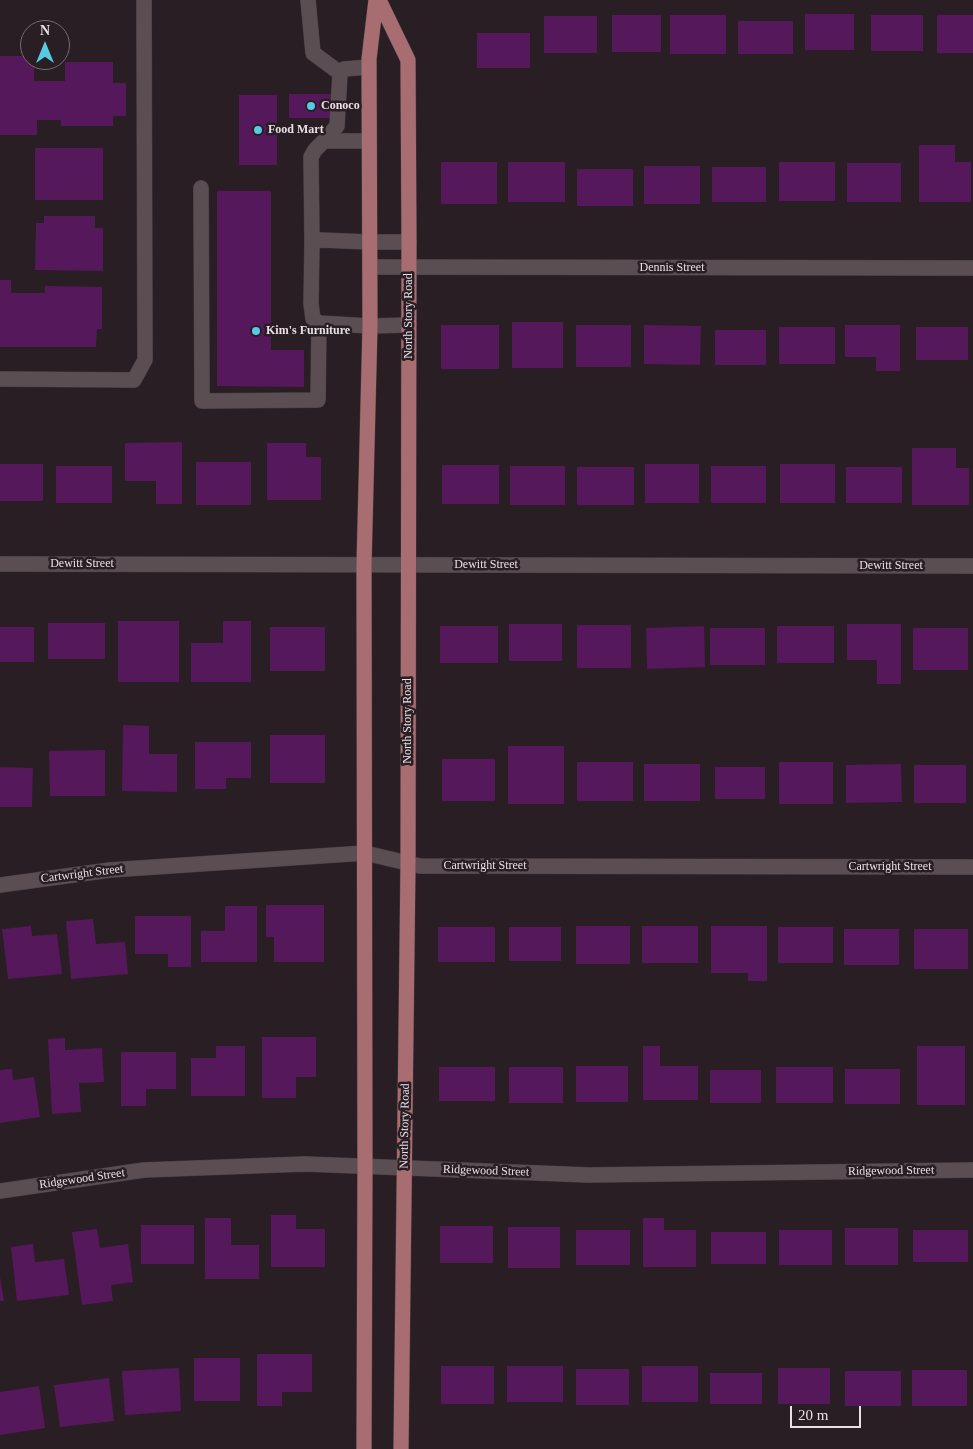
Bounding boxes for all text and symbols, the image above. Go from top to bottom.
north arrow [20,20,70,70]
text: N [40,23,50,38]
place label: Conoco [321,99,360,113]
marker: Conoco [305,100,317,112]
place label: Food Mart [268,123,324,137]
marker: Food Mart [252,124,264,136]
street label: Dennis Street [640,261,704,275]
street label: North Story Road [402,273,416,359]
place label: Kim's Furniture [266,324,350,338]
marker: Kim's Furniture [250,325,262,337]
street label: Dewitt Street [50,557,114,571]
street label: Dewitt Street [454,558,518,572]
street label: Dewitt Street [859,559,923,573]
street label: North Story Road [401,678,415,764]
street label: Cartwright Street [444,859,526,873]
street label: Cartwright Street [849,860,931,874]
street label: Cartwright Street [40,862,124,886]
street label: North Story Road [397,1083,413,1169]
street label: Ridgewood Street [443,1162,529,1180]
street label: Ridgewood Street [848,1163,934,1179]
street label: Ridgewood Street [38,1166,126,1192]
scale bar [793,1396,864,1428]
text: 20 m [798,1407,828,1423]

